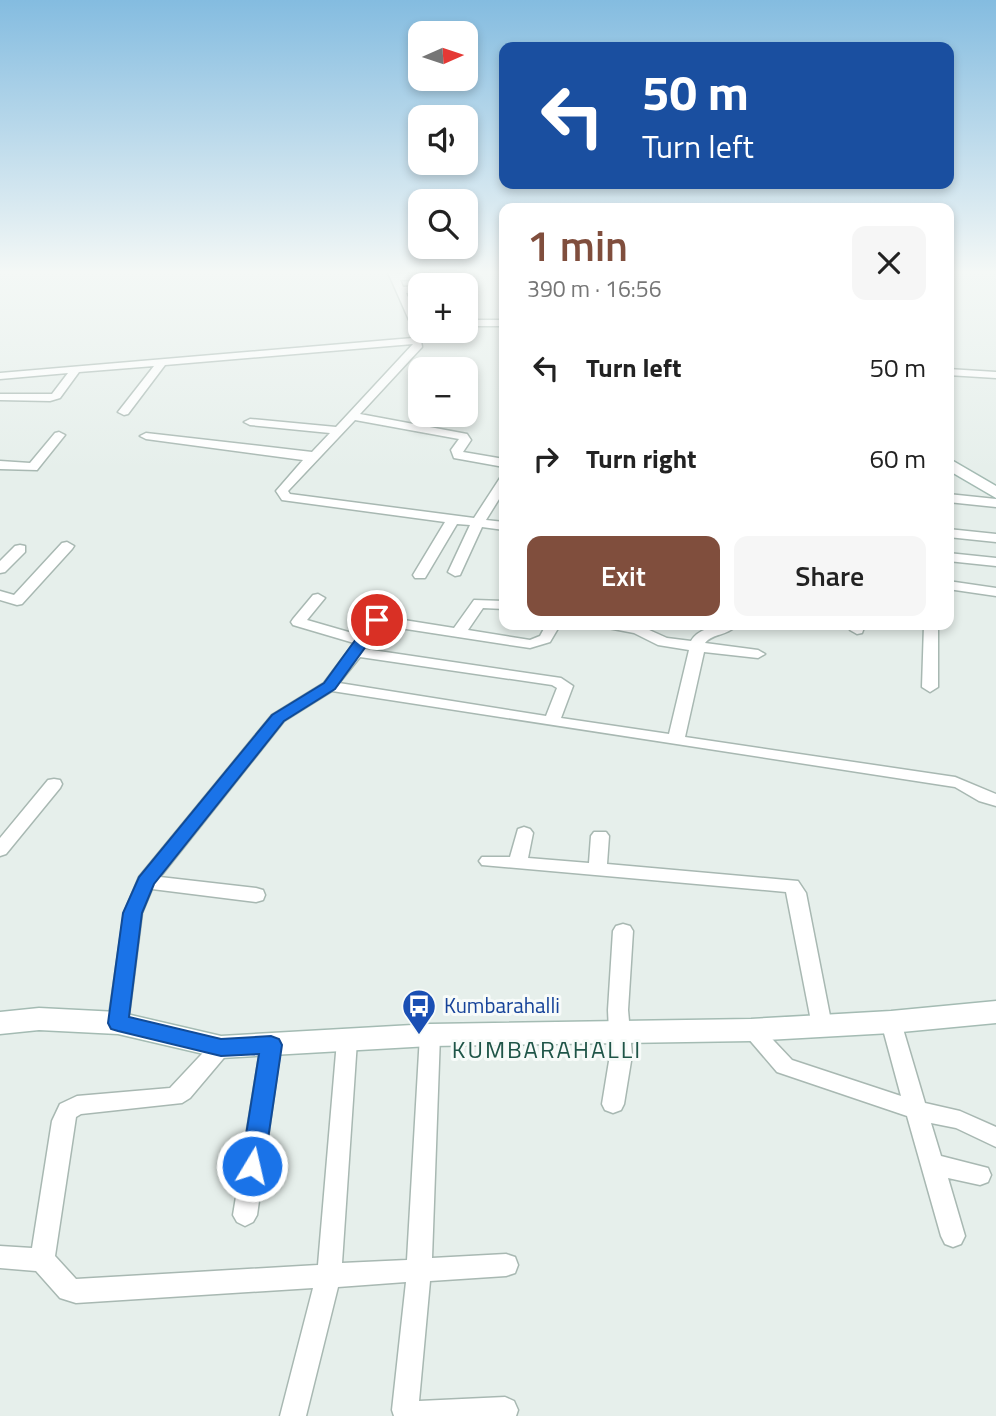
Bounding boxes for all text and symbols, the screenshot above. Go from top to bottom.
north arrow [408,21,478,91]
map controls [408,21,478,427]
text: 50 m [642,54,749,129]
icon: left [527,70,618,161]
button: sound [408,105,478,175]
text: Turn left [642,122,754,170]
button: search [408,189,478,259]
text: 1 min [527,213,628,277]
button: close [852,226,926,300]
text: 390 m · 16:56 [527,271,662,306]
button: + [408,273,478,343]
text: Turn left [586,348,681,387]
text: 50 m [869,348,926,387]
icon: left [527,349,565,387]
button: − [408,357,478,427]
text: Turn right [586,439,697,478]
text: 60 m [869,439,926,478]
icon: right [527,440,565,478]
button: Exit [527,536,720,616]
button: Share [734,536,926,616]
pin [347,590,407,650]
icon: arrive [358,601,396,639]
bus stop icon: Kumbarahalli [400,987,438,1036]
place label: Kumbarahalli [444,989,560,1021]
district label: KUMBARAHALLI [452,1031,642,1067]
position arrow [215,1129,289,1203]

